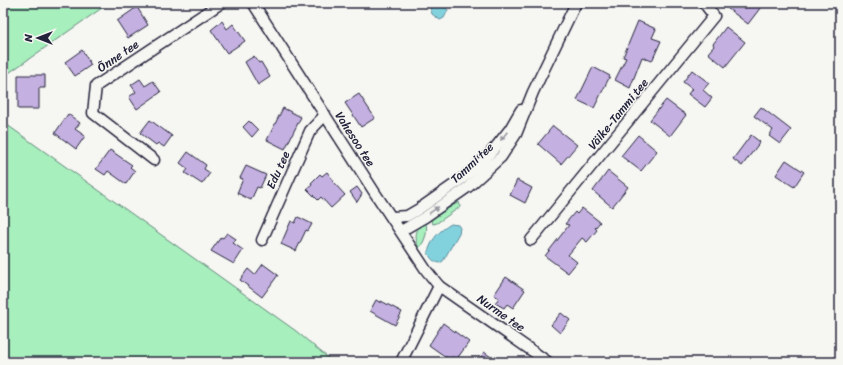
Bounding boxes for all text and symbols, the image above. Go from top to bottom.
north arrow [18,18,58,58]
text: N [19,34,38,43]
street label: Õnne tee [92,34,144,78]
street label: Väike-Tammi tee [582,73,654,155]
street label: Vahesoo tee [329,107,381,171]
one-way arrow [500,130,508,141]
street label: Tammi tee [445,137,499,189]
street label: Edu tee [260,147,296,193]
one-way arrow [429,206,439,214]
street label: Nurme tee [472,288,530,338]

